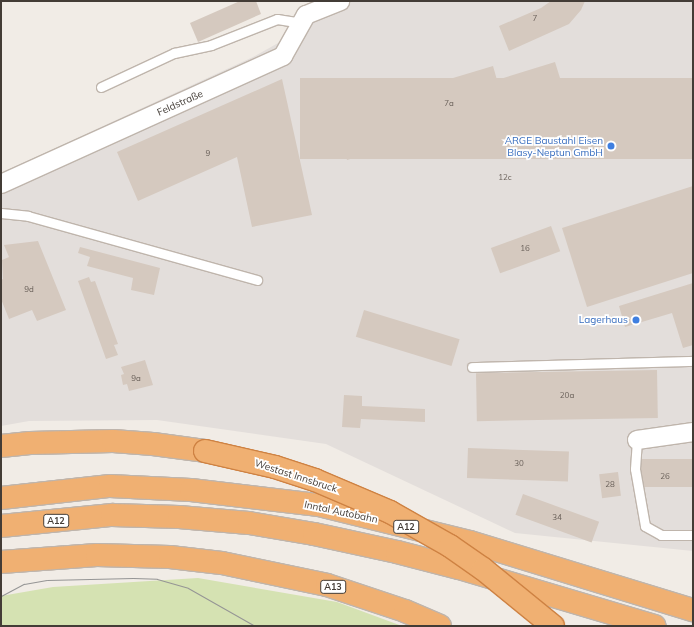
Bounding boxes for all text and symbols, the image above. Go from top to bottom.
house number: 7 [533,14,537,24]
street label: Feldstraße [155,88,205,118]
house number: 7a [444,99,454,109]
place label: ARGE Baustahl Eisen Blasy-Neptun GmbH [505,134,603,158]
marker: ARGE Baustahl Eisen Blasy-Neptun GmbH [606,141,616,151]
house number: 9 [206,149,210,159]
house number: 12c [498,173,512,183]
house number: 16 [520,244,530,254]
house number: 9d [24,285,34,295]
place label: Lagerhaus [579,314,628,326]
marker: Lagerhaus [631,315,641,325]
house number: 9a [131,374,141,384]
house number: 20a [560,391,574,401]
street label: Westast Innsbruck [253,457,339,495]
house number: 30 [514,459,524,469]
house number: 26 [660,472,670,482]
house number: 28 [605,480,615,490]
street label: Inntal Autobahn [303,498,379,526]
house number: 34 [552,513,562,523]
road number: A12 [43,514,69,528]
road number: A12 [393,520,419,534]
road number: A13 [320,580,346,594]

